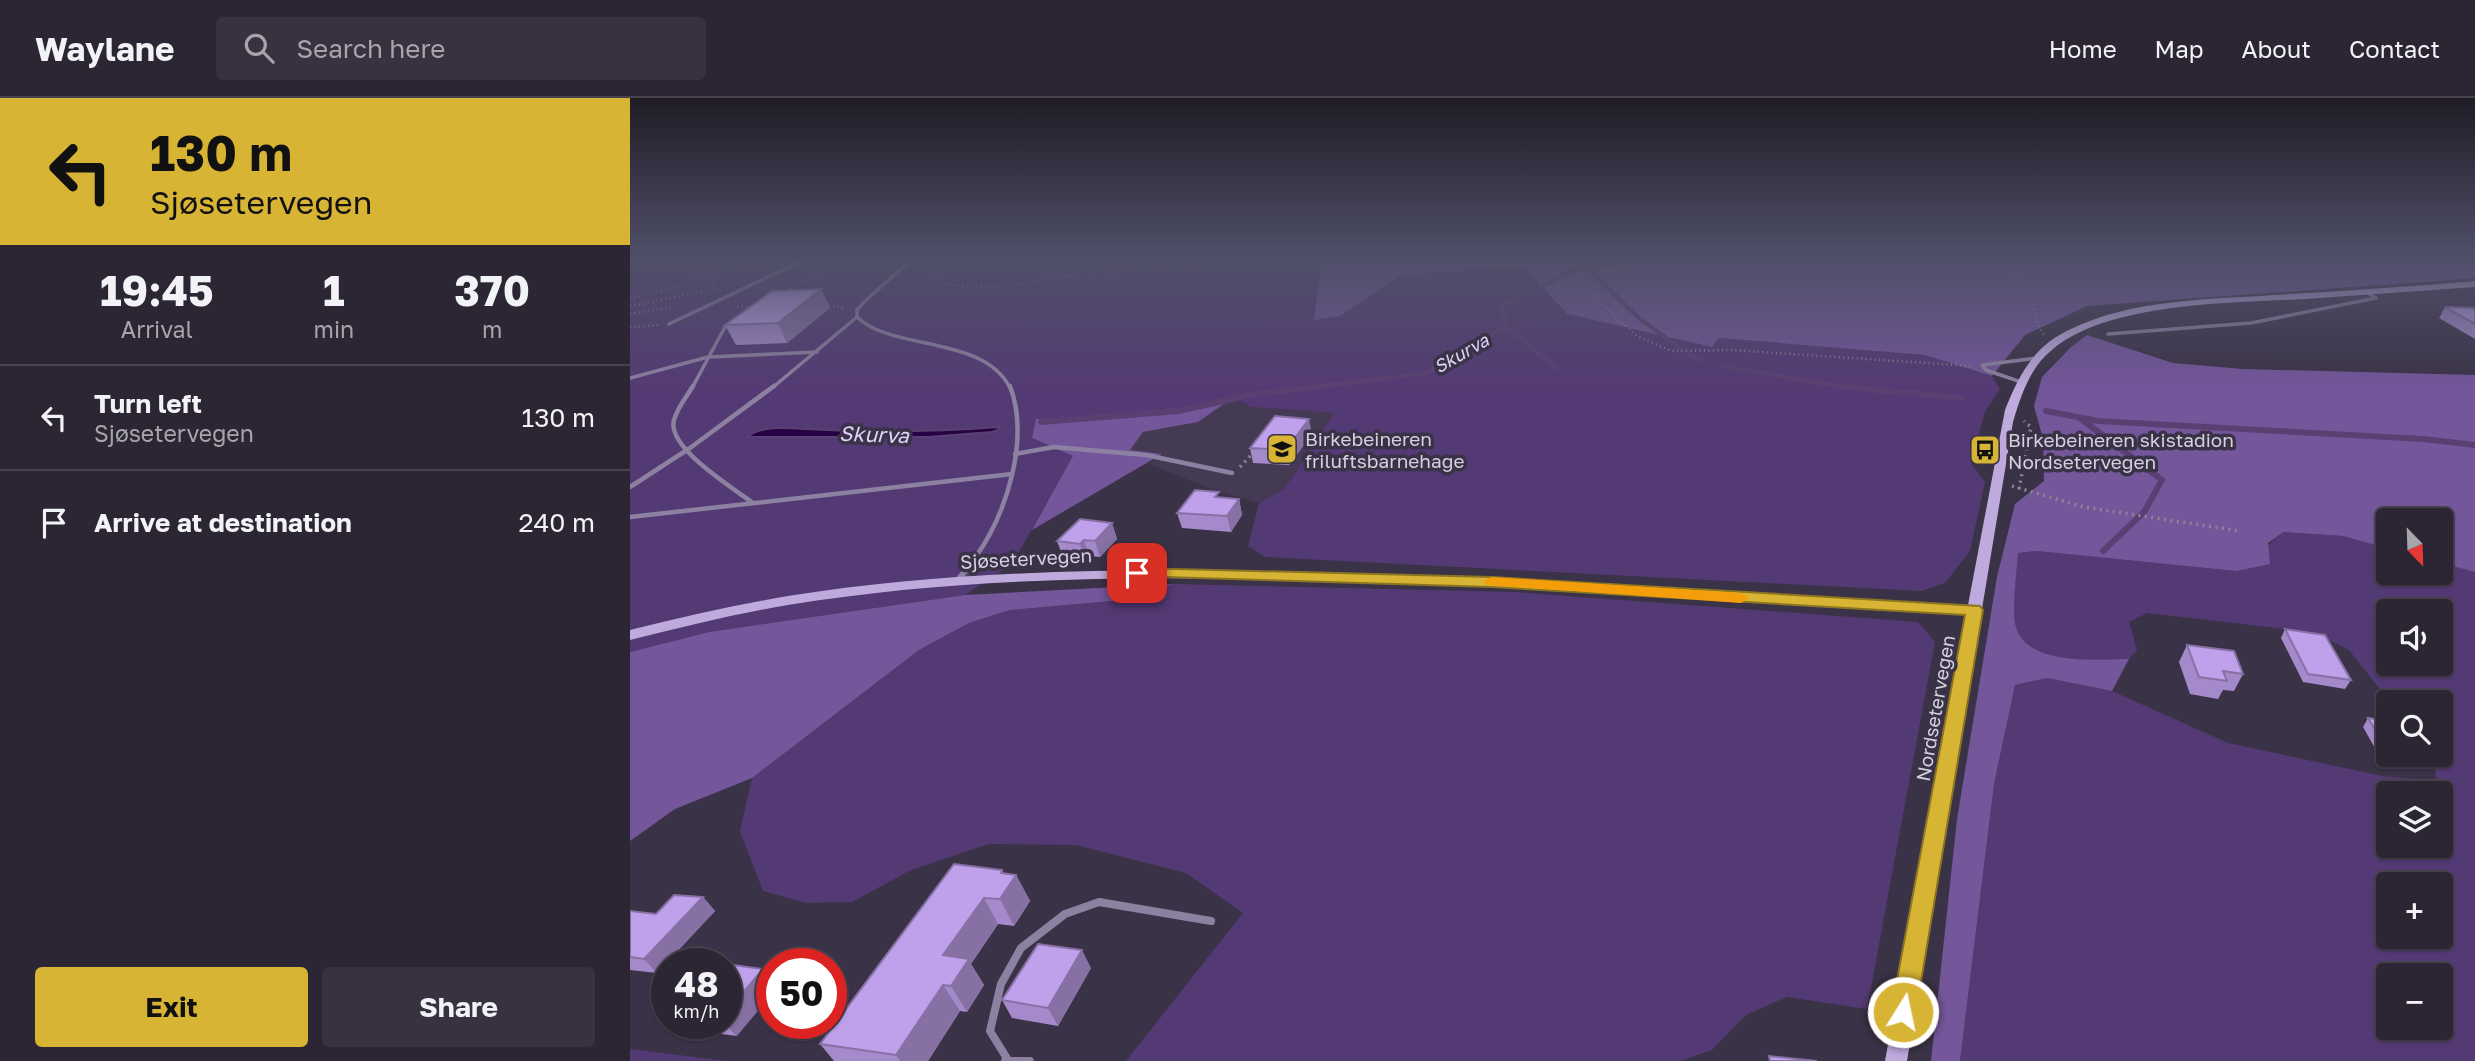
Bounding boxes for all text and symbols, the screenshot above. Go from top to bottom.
search box [216,17,706,80]
text: Waylane [35,29,174,68]
icon: search [240,29,278,67]
text: Search here [296,33,445,64]
text: Home [2049,34,2117,63]
text: Map [2155,34,2204,63]
text: About [2242,34,2311,63]
text: Contact [2349,34,2440,63]
text: 130 m [150,123,292,182]
icon: left [35,126,126,217]
text: Sjøsetervegen [150,183,372,221]
text: 19:45 [100,265,214,315]
text: 1 [323,265,345,315]
text: 370 [454,265,530,315]
text: Arrival [121,315,193,343]
text: min [314,315,354,343]
text: m [482,315,502,343]
water label: Skurva [1430,328,1493,377]
text: Turn left [94,388,202,419]
icon: left [35,399,73,437]
text: 130 m [522,402,595,433]
text: Sjøsetervegen [94,419,254,447]
water label: Skurva [839,420,910,448]
place label: Birkebeineren friluftsbarnehage [1305,427,1464,472]
place label: Birkebeineren skistadion Nordsetervegen [2008,428,2234,473]
school or university icon: Birkebeineren friluftsbarnehage [1265,432,1299,466]
bus stop icon: Birkebeineren skistadion Nordsetervegen [1968,433,2002,467]
icon: arrive [35,504,73,542]
text: Arrive at destination [94,507,352,538]
text: 240 m [518,507,595,538]
north arrow [2376,508,2454,584]
map controls [2376,508,2453,1040]
street label: Sjøsetervegen [959,543,1093,573]
pin [1107,543,1167,603]
icon: arrive [1118,554,1156,592]
button: sound [2376,599,2453,676]
street label: Nordsetervegen [1911,633,1959,783]
button: search [2376,690,2453,767]
button: layers [2376,781,2453,858]
button: + [2376,872,2453,949]
speed limit sign: 50 [756,948,847,1039]
text: 48 [674,963,719,1005]
button: − [2376,963,2453,1040]
button: Exit [35,967,308,1047]
button: Share [322,967,595,1047]
position arrow [1866,975,1940,1049]
text: km/h [674,1000,719,1022]

